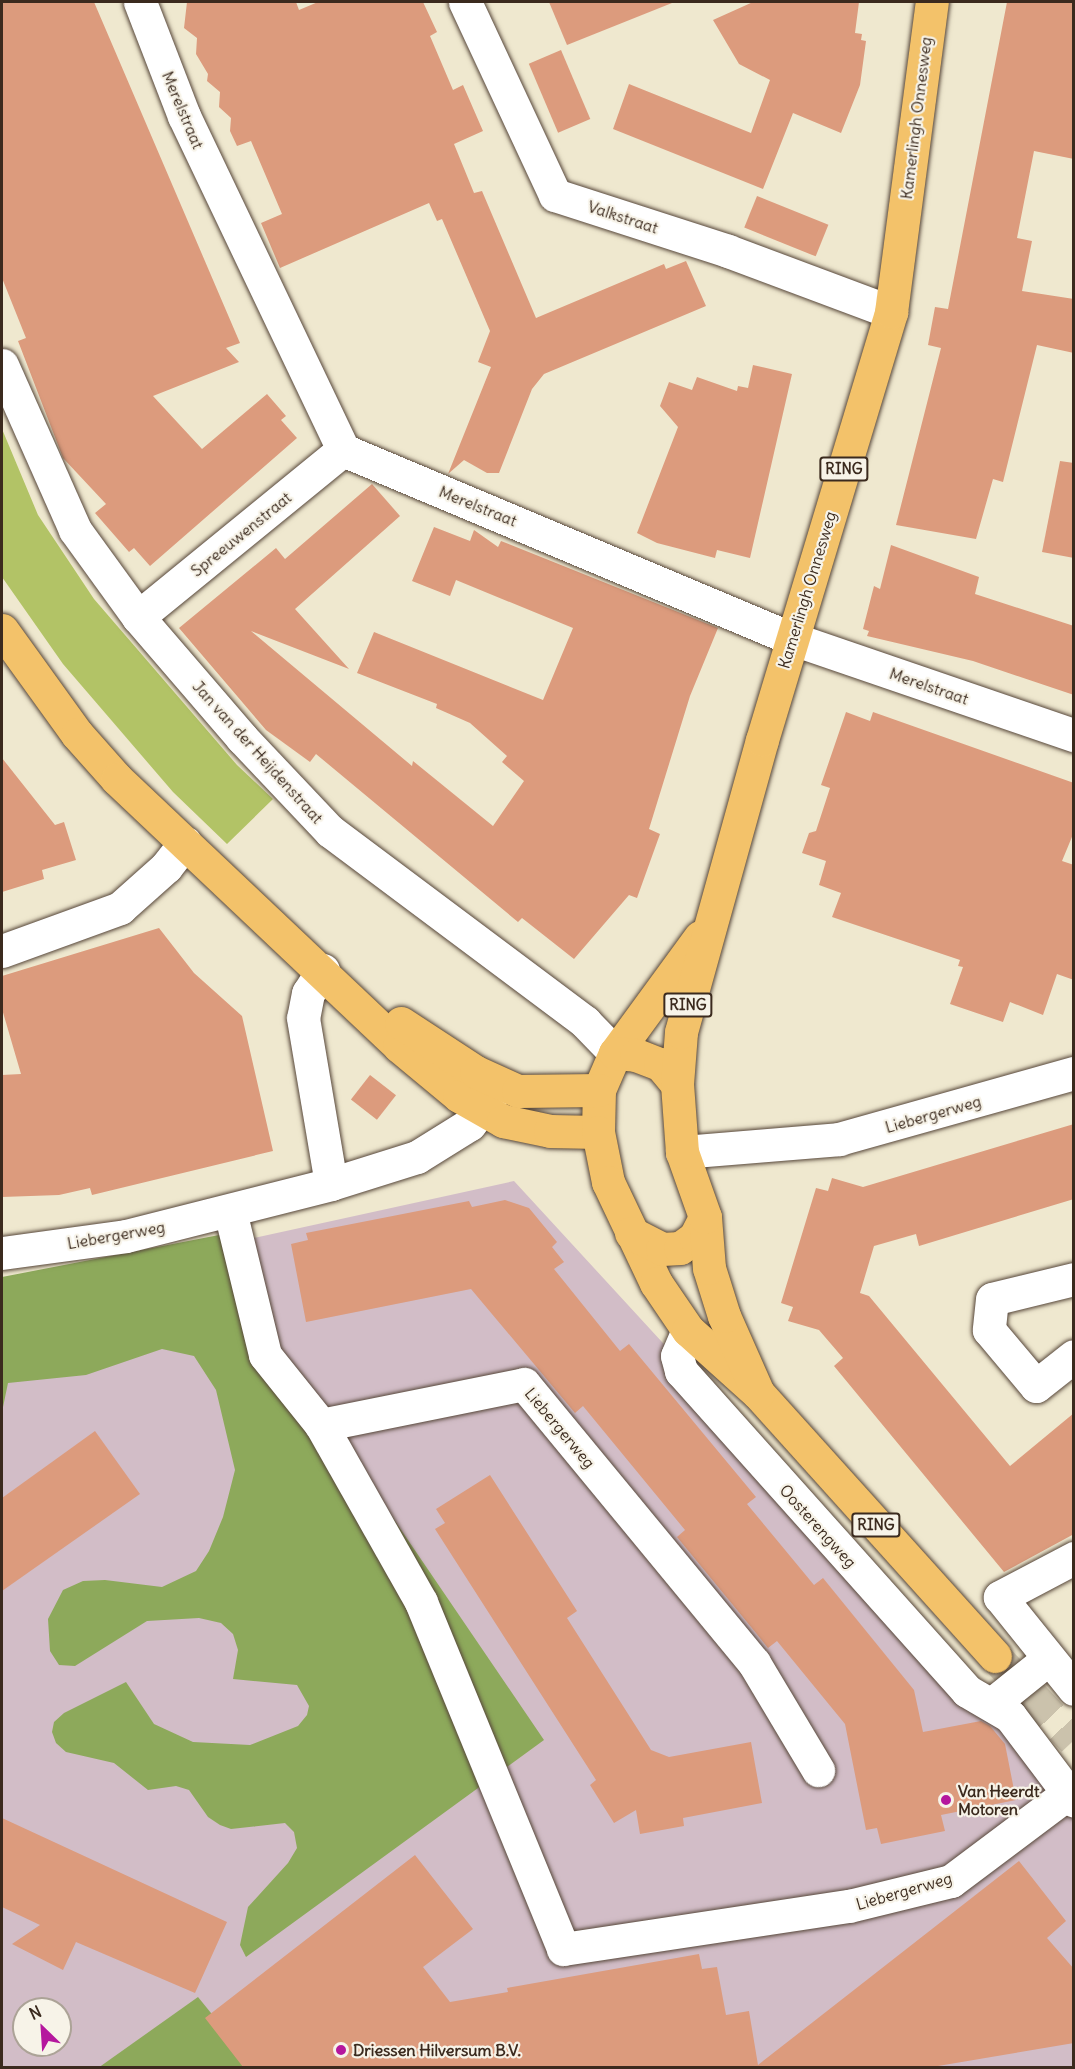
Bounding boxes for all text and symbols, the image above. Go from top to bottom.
street label: Kamerlingh Onnesweg [897,36,935,200]
street label: Merelstraat [158,68,208,152]
street label: Valkstraat [585,197,661,237]
road number: RING [818,457,870,481]
street label: Merelstraat [436,482,520,530]
street label: Spreeuwenstraat [187,488,295,580]
street label: Kamerlingh Onnesweg [774,509,840,671]
street label: Merelstraat [887,664,971,708]
street label: Jan van der Heijdenstraat [189,677,327,827]
road number: RING [662,993,714,1017]
street label: Liebergerweg [883,1091,983,1137]
street label: Liebergerweg [66,1217,166,1253]
street label: Liebergerweg [521,1384,599,1472]
street label: Oosterengweg [776,1480,860,1572]
road number: RING [850,1513,902,1537]
place label: Van Heerdt Motoren [958,1781,1039,1819]
marker: Van Heerdt Motoren [939,1793,953,1807]
street label: Liebergerweg [854,1868,954,1914]
north arrow [12,1997,72,2057]
text: N [26,2001,44,2024]
place label: Driessen Hilversum B.V. [353,2040,521,2060]
marker: Driessen Hilversum B.V. [334,2043,348,2057]

